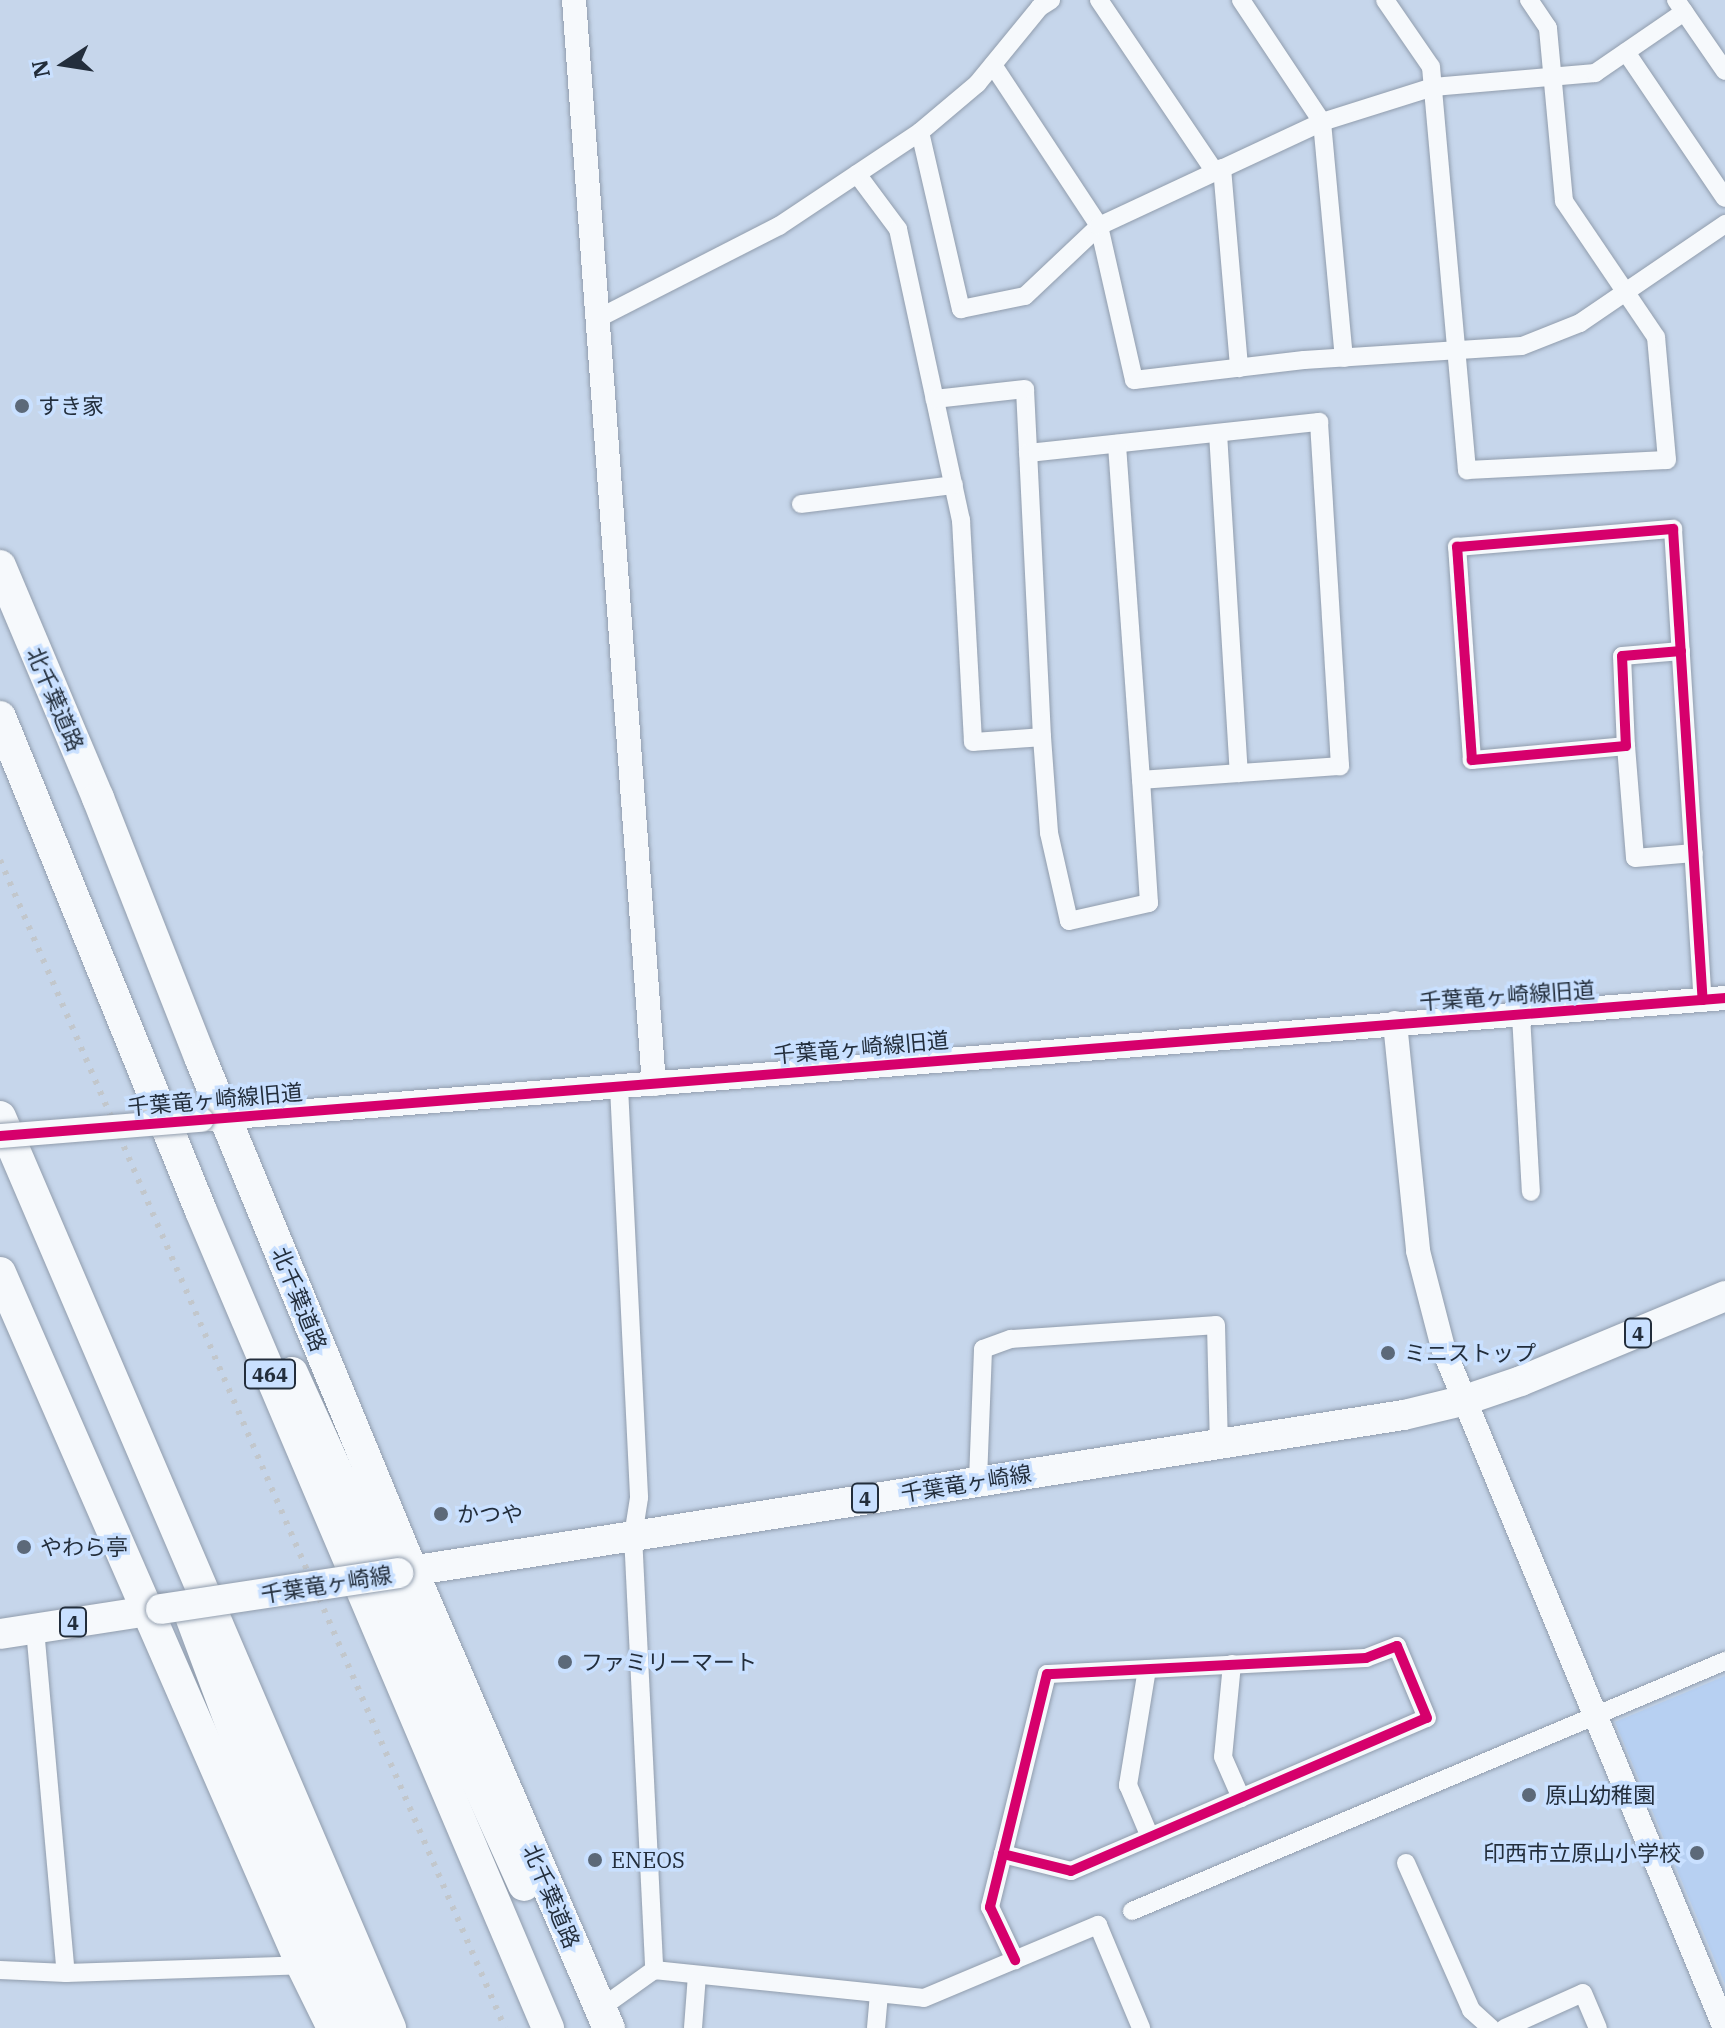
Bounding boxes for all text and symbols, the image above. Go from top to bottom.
north arrow [24,24,104,104]
text: N [24,58,56,81]
place label: すき家 [38,393,104,419]
marker: すき家 [13,397,31,415]
street label: 北千葉道路 [22,643,90,755]
street label: 千葉竜ヶ崎線旧道 [1418,976,1596,1014]
street label: 千葉竜ヶ崎線旧道 [772,1026,950,1068]
street label: 千葉竜ヶ崎線旧道 [126,1078,304,1120]
street label: 北千葉道路 [267,1243,333,1355]
road number: 4 [1624,1317,1652,1349]
place label: ミニストップ [1404,1340,1536,1366]
marker: ミニストップ [1379,1344,1397,1362]
road number: 464 [244,1358,296,1390]
street label: 千葉竜ヶ崎線 [899,1460,1033,1506]
road number: 4 [851,1482,879,1514]
place label: かつや [457,1501,523,1527]
marker: かつや [432,1505,450,1523]
place label: やわら亭 [40,1534,128,1560]
marker: やわら亭 [15,1538,33,1556]
street label: 千葉竜ヶ崎線 [259,1561,393,1607]
road number: 4 [59,1606,87,1638]
place label: ファミリーマート [581,1649,757,1675]
marker: ファミリーマート [556,1653,574,1671]
place label: 原山幼稚園 [1545,1782,1655,1808]
marker: 原山幼稚園 [1520,1786,1538,1804]
street label: 北千葉道路 [518,1840,586,1952]
place label: 印西市立原山小学校 [1483,1840,1681,1866]
marker: 印西市立原山小学校 [1688,1844,1706,1862]
place label: ENEOS [611,1847,685,1873]
marker: ENEOS [586,1851,604,1869]

